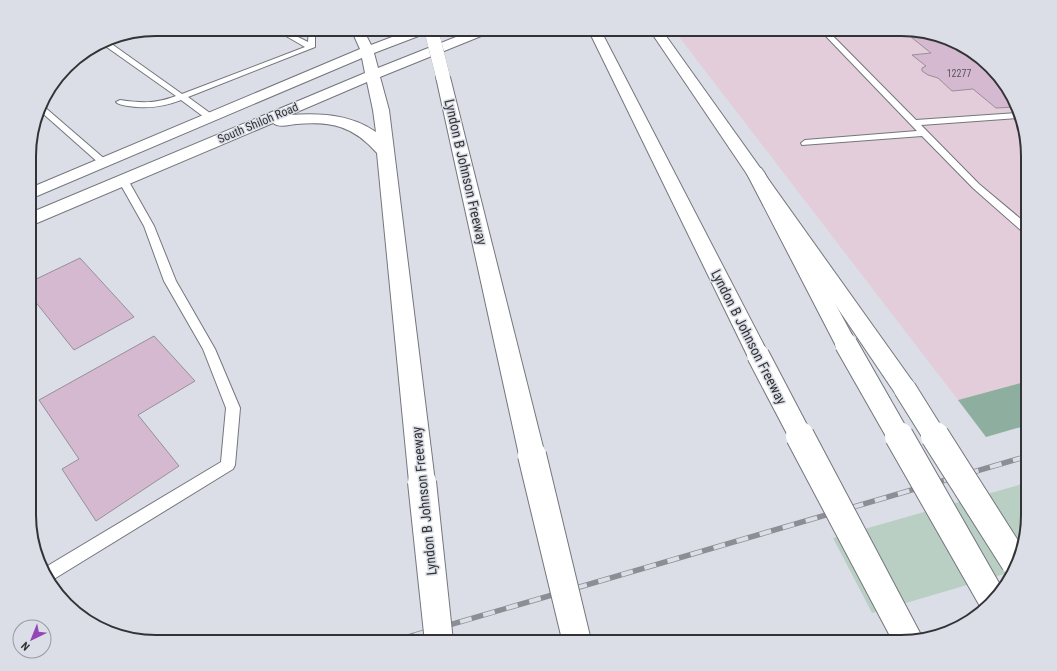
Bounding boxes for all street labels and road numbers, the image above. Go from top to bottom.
street label: Lyndon B Johnson Freeway [441,97,491,247]
street label: South Shiloh Road [216,100,301,146]
street label: Lyndon B Johnson Freeway [708,267,790,407]
street label: Lyndon B Johnson Freeway [408,426,440,576]

